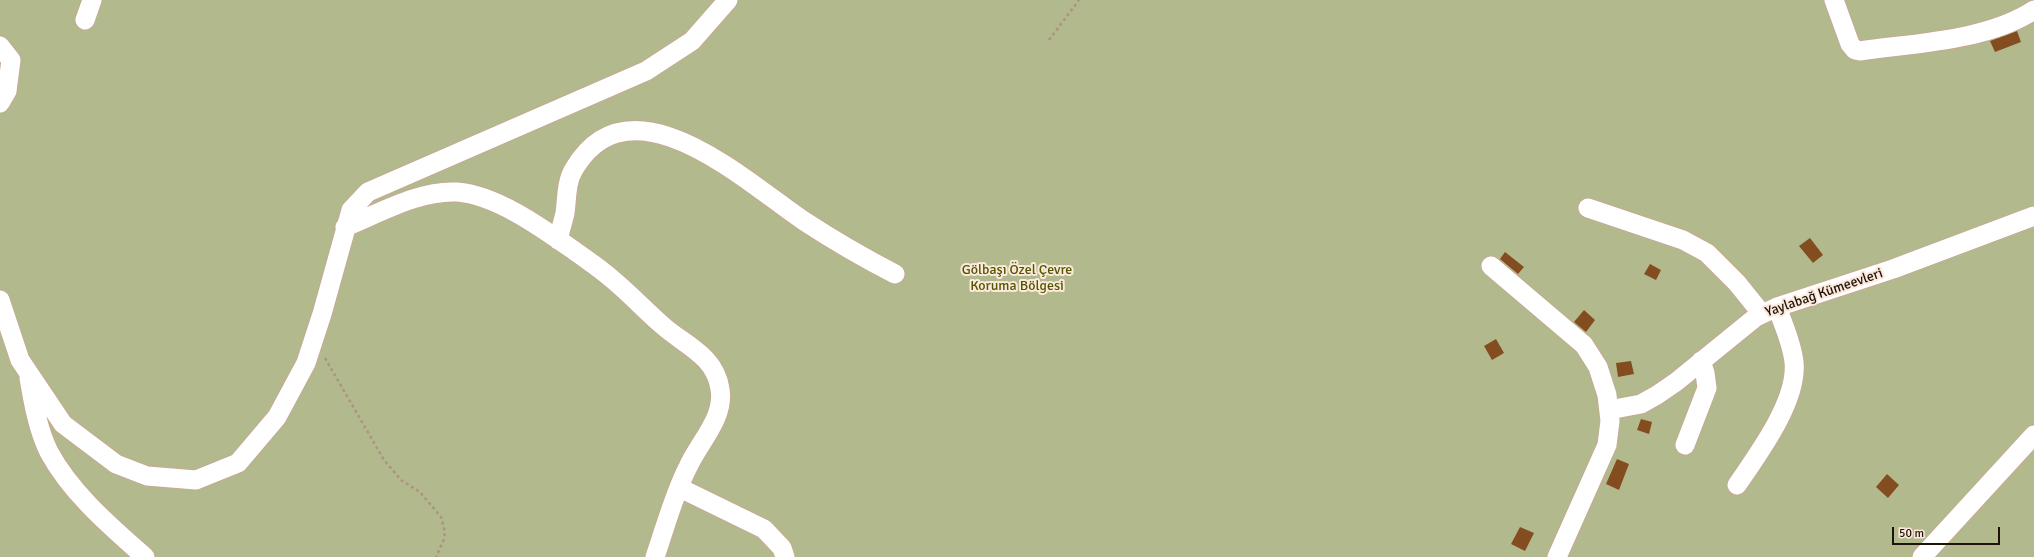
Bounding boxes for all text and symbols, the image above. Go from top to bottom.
park label: Gölbaşı Özel Çevre Koruma Bölgesi [962,262,1072,294]
street label: Yaylabağ Kümeevleri [1763,265,1885,321]
scale bar [1894,519,2002,545]
text: 50 m [1899,526,1924,541]

